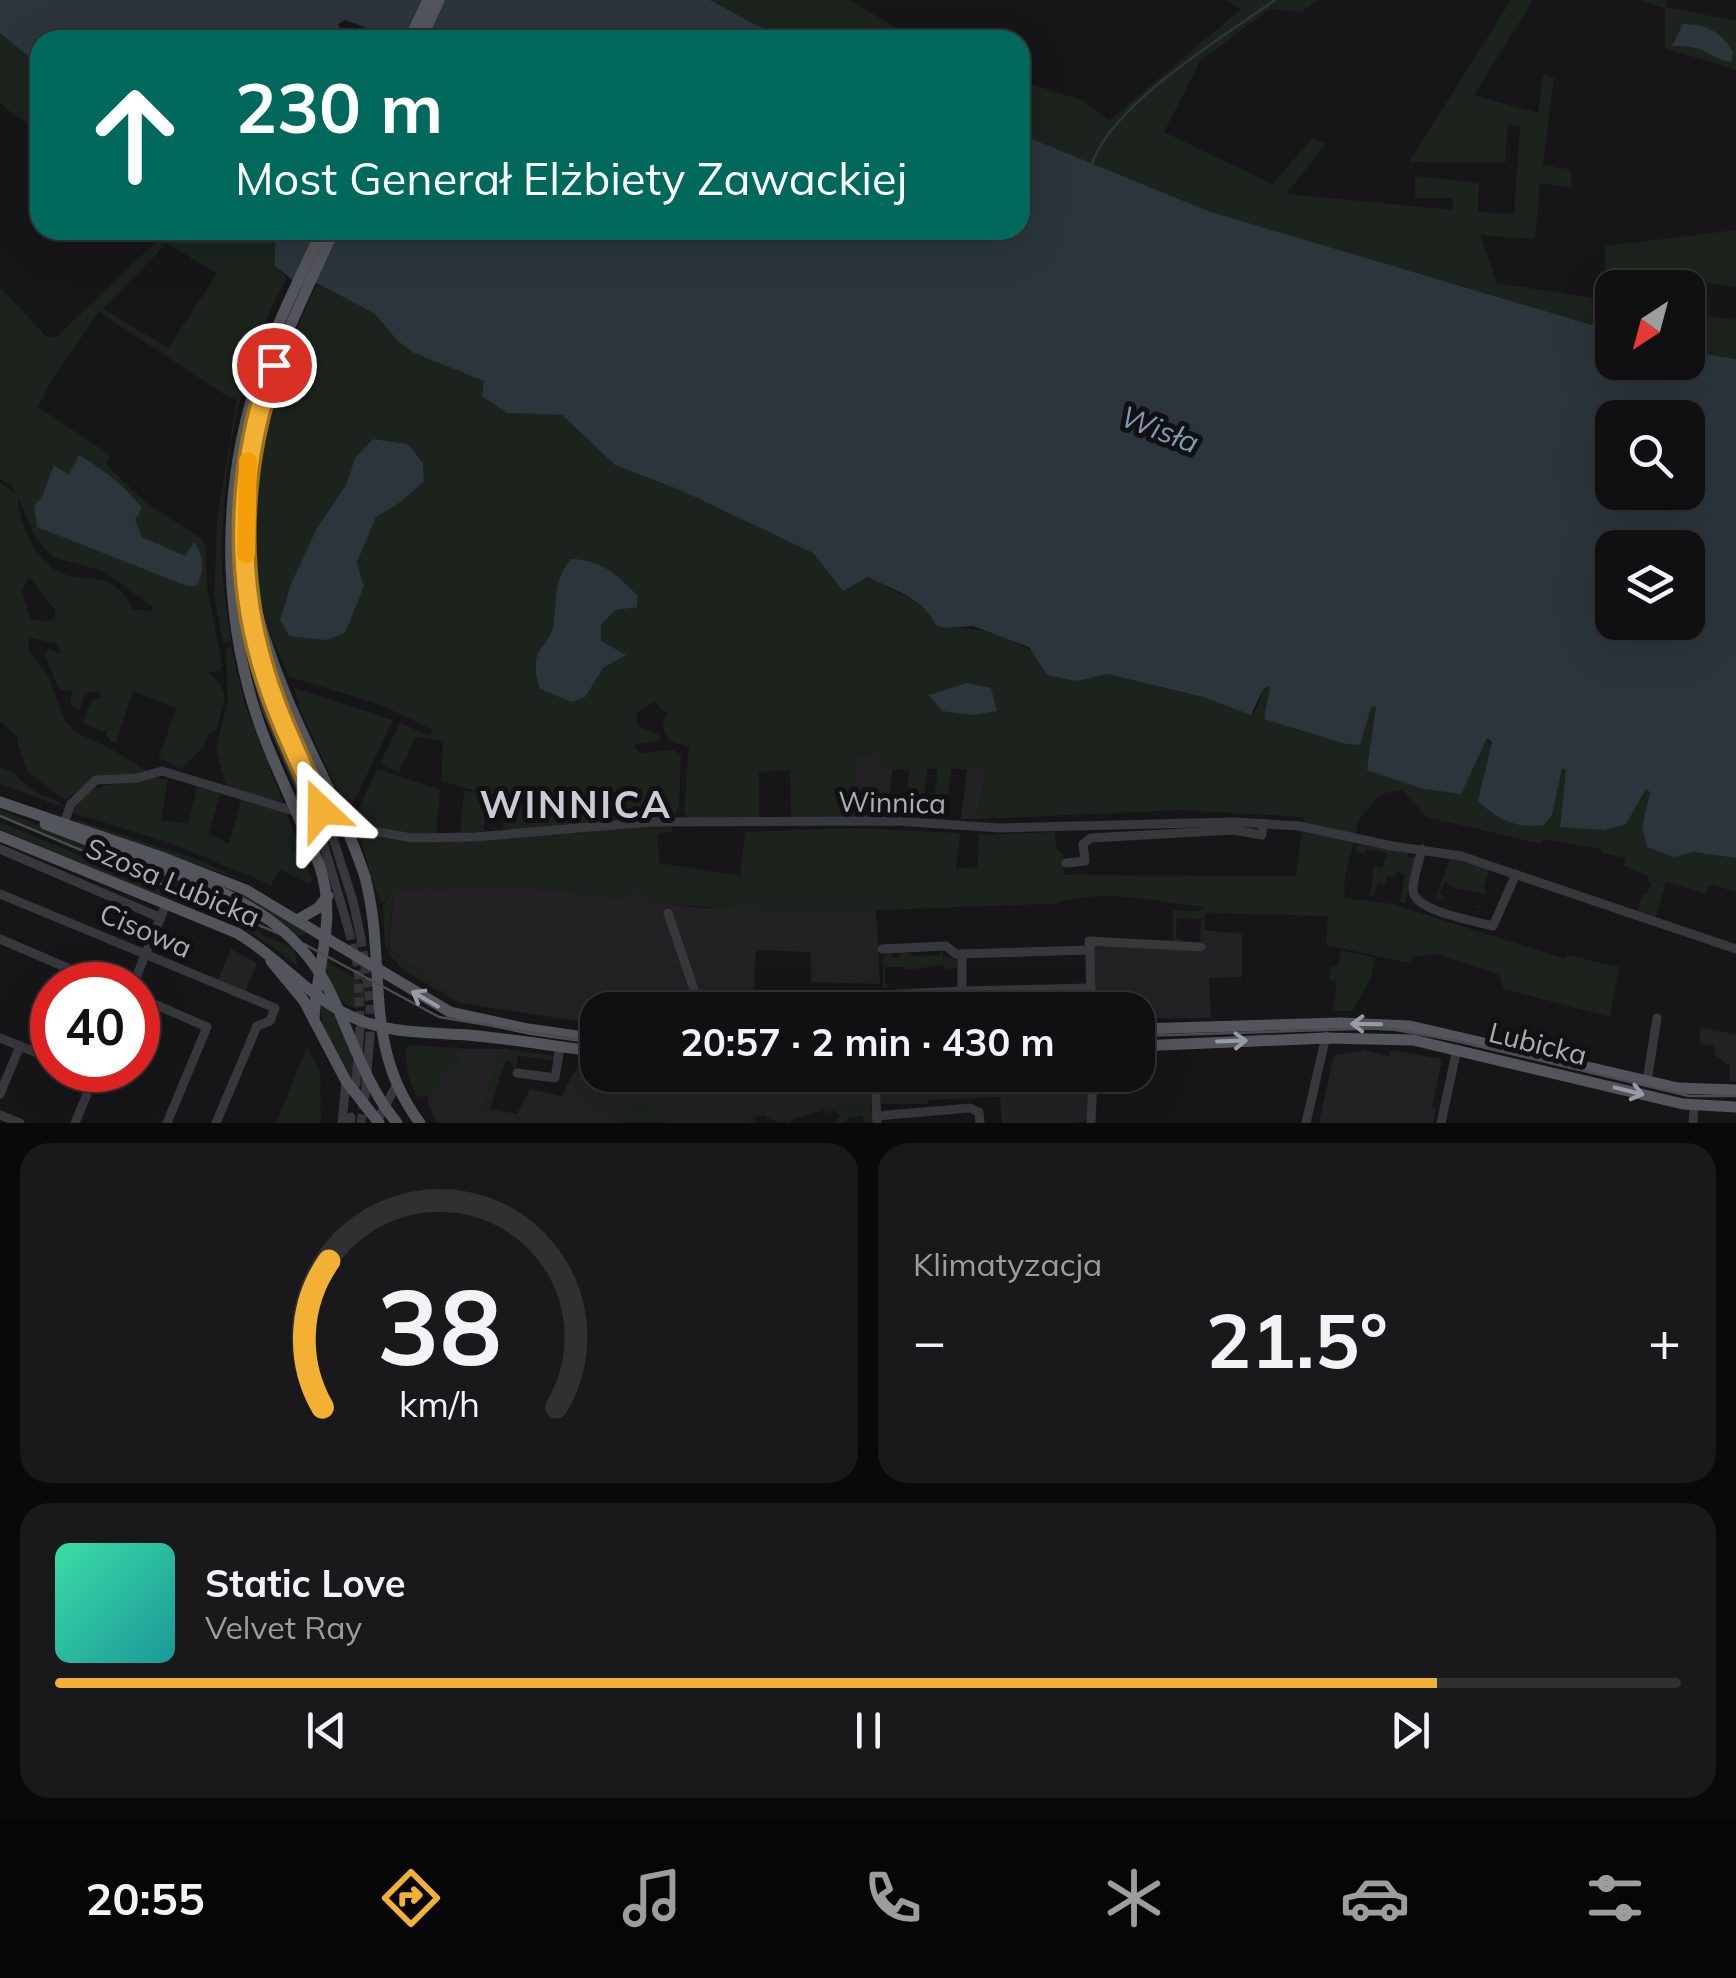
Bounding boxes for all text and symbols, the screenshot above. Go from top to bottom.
text: 230 m [235,63,443,151]
icon: ahead [70,70,200,200]
text: Most Generał Elżbiety Zawackiej [235,150,907,206]
north arrow [1595,270,1705,380]
map controls [1595,270,1705,640]
pin [232,323,317,408]
icon: arrive [247,338,302,393]
water label: Wisła [1116,397,1204,461]
button: search [1595,400,1705,510]
button: layers [1595,530,1705,640]
position arrow [269,758,373,862]
district label: WINNICA [479,780,673,828]
street label: Winnica [838,784,946,820]
street label: Szosa Lubicka [81,830,265,934]
street label: Cisowa [95,895,197,965]
speed limit sign: 40 [30,962,160,1092]
one-way arrow [411,988,440,1008]
one-way arrow [1350,1014,1382,1033]
street label: Lubicka [1485,1014,1591,1072]
text: 20:57 · 2 min · 430 m [680,1018,1055,1066]
one-way arrow [1215,1031,1247,1050]
one-way arrow [1612,1083,1644,1101]
text: Klimatyzacja [913,1244,1102,1284]
text: 38 [377,1260,501,1391]
text: 21.5° [1206,1293,1388,1387]
text: − [913,1306,946,1375]
text: + [1648,1306,1681,1375]
text: km/h [399,1381,479,1426]
text: Static Love [205,1559,406,1607]
text: Velvet Ray [205,1607,362,1647]
icon: previous [299,1703,354,1758]
icon: pause [841,1703,896,1758]
icon: next [1383,1703,1438,1758]
icon: directions [376,1863,446,1933]
icon: music [617,1863,687,1933]
icon: phone [858,1863,928,1933]
icon: climate [1099,1863,1169,1933]
icon: car [1340,1863,1410,1933]
icon: filters [1580,1863,1650,1933]
text: 20:55 [85,1870,205,1926]

